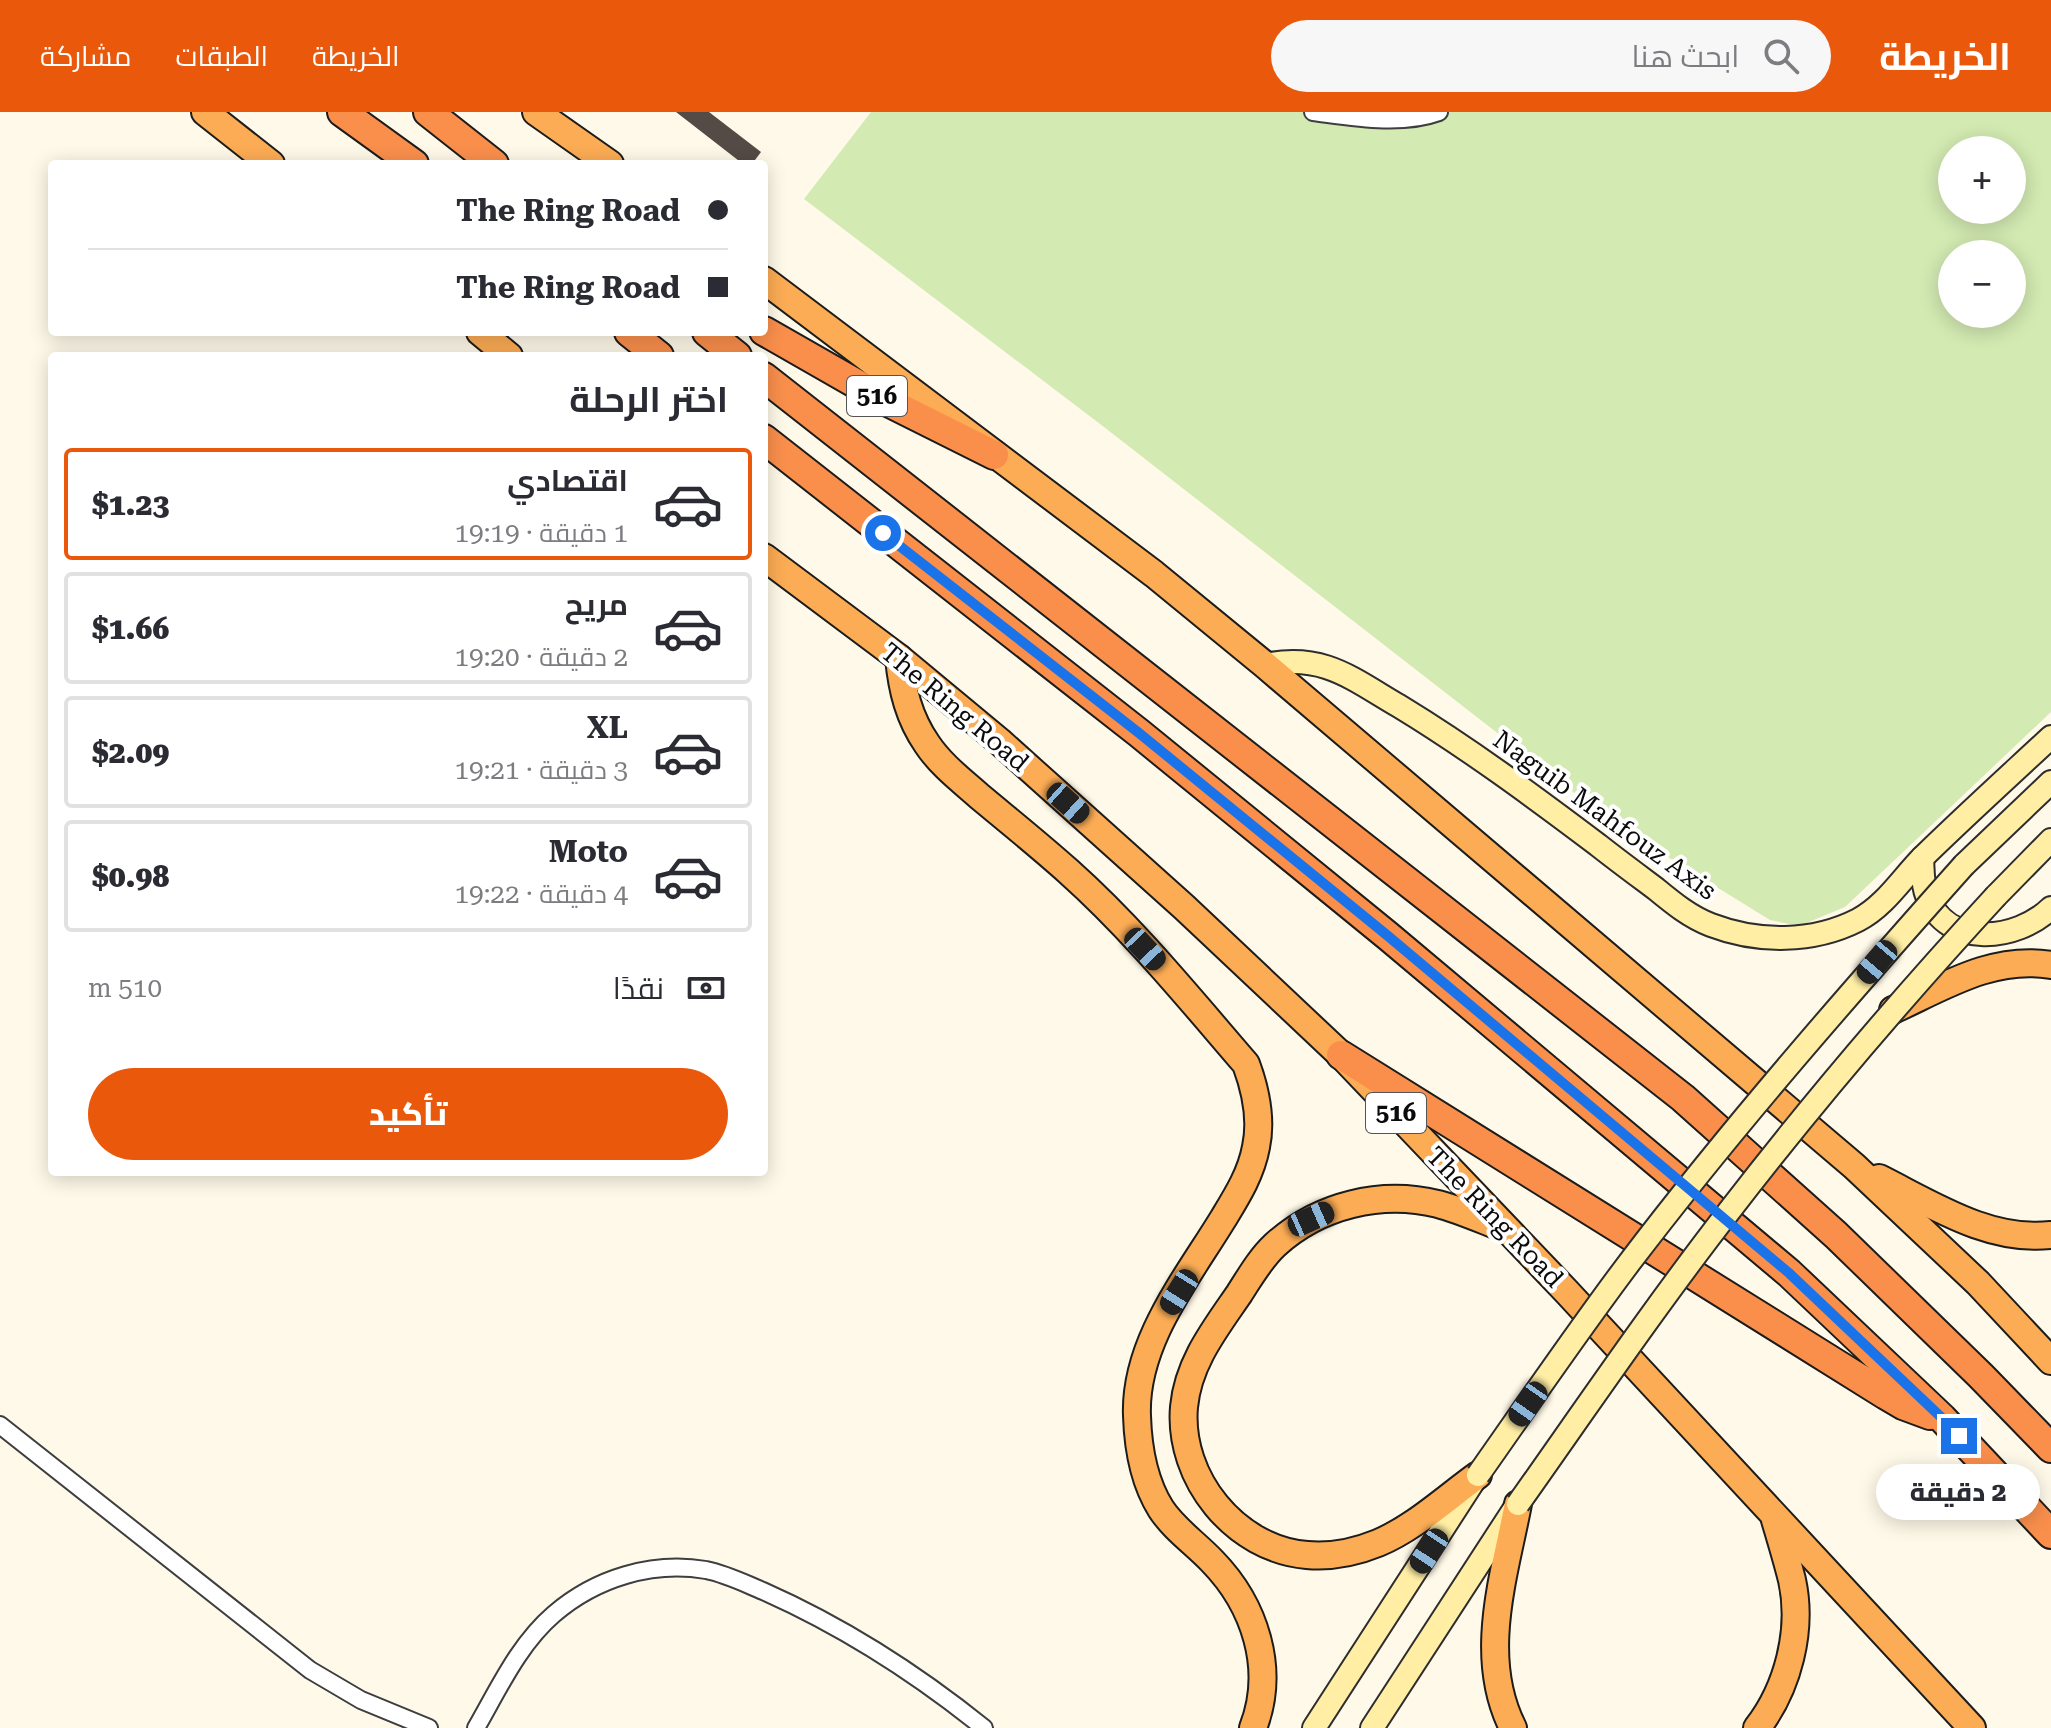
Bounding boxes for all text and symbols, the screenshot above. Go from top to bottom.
search box [1271,20,1831,92]
icon: search [1759,34,1803,78]
text: الخريطة [1879,35,2011,79]
text: ابحث هنا [1631,39,1739,74]
text: مشاركة [40,40,131,73]
text: الطبقات [175,40,268,73]
text: الخريطة [312,40,399,73]
map controls [1938,136,2026,328]
button: + [1938,136,2026,224]
text: The Ring Road [456,193,680,228]
button: − [1938,240,2026,328]
text: The Ring Road [456,270,680,305]
road number: 516 [847,376,907,416]
text: اختر الرحلة [569,379,728,421]
text: اقتصادي [507,463,628,498]
icon: car [652,468,724,540]
text: $1.23 [92,487,169,522]
route start [865,515,901,551]
text: 1 دقيقة · 19:19 [455,518,628,548]
text: مريح [565,587,628,622]
icon: car [652,592,724,664]
text: $1.66 [92,611,169,646]
street label: The Ring Road [875,637,1035,778]
text: 2 دقيقة · 19:20 [455,642,628,672]
text: XL [587,710,628,745]
icon: car [652,716,724,788]
street label: Naguib Mahfouz Axis [1488,724,1722,906]
text: $2.09 [92,735,169,770]
text: 3 دقيقة · 19:21 [455,755,628,785]
car [1042,778,1094,828]
text: Moto [549,834,628,869]
icon: car [652,840,724,912]
text: $0.98 [92,859,169,894]
text: 4 دقيقة · 19:22 [455,879,628,909]
car [1120,923,1170,975]
car [1852,936,1902,988]
icon: cash [684,966,728,1010]
text: نقدًا [613,971,664,1006]
text: 510 m [88,973,162,1003]
button: تأكيد [88,1068,728,1160]
road number: 516 [1366,1093,1426,1133]
street label: The Ring Road [1421,1141,1570,1294]
car [1284,1198,1338,1240]
car [1156,1265,1202,1319]
car [1504,1377,1552,1431]
route end [1941,1418,1977,1454]
callout: 2 دقيقة [1877,1464,2041,1520]
text: 2 دقيقة [1910,1477,2006,1507]
car [1406,1524,1452,1578]

